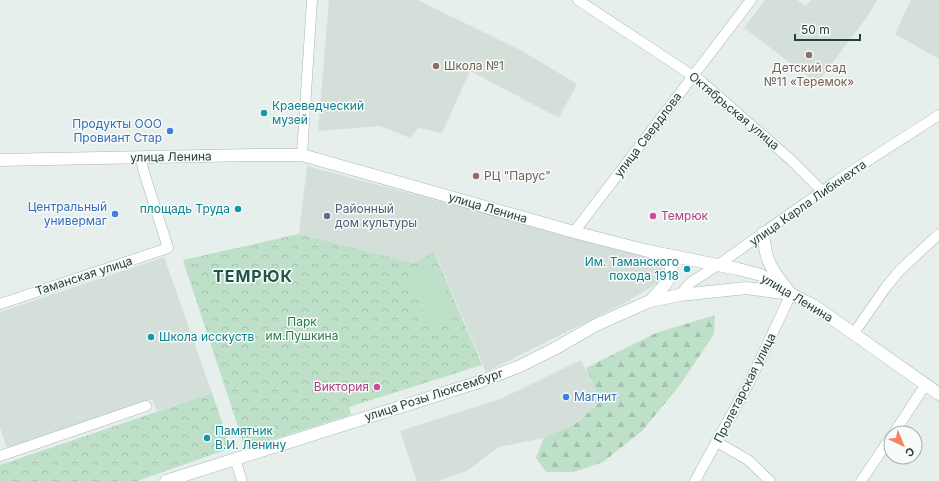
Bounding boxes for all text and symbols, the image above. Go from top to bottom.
scale bar [795,16,860,42]
text: 50 m [801,22,830,37]
marker: Детский сад №11 «Теремок» [804,50,814,60]
place label: Школа №1 [444,58,504,73]
place label: Детский сад №11 «Теремок» [764,60,854,89]
marker: Школа №1 [431,61,441,71]
street label: Октябрьская улица [686,68,783,153]
street label: улица Свердлова [611,89,684,180]
place label: Краеведческий музей [272,98,364,127]
marker: Краеведческий музей [259,108,269,118]
place label: Продукты ООО Провиант Стар [72,116,162,145]
marker: Продукты ООО Провиант Стар [165,126,175,136]
street label: улица Ленина [130,148,212,165]
street label: улица Карла Либкнехта [746,157,869,249]
place label: РЦ "Парус" [484,168,551,183]
marker: РЦ "Парус" [471,171,481,181]
street label: улица Ленина [447,189,529,226]
place label: Центральный универмаг [28,199,107,228]
place label: площадь Труда [140,201,230,216]
place label: Районный дом культуры [335,201,417,230]
marker: площадь Труда [233,204,243,214]
place label: Темрюк [661,208,709,223]
marker: Центральный универмаг [110,209,120,219]
marker: Районный дом культуры [322,211,332,221]
marker: Темрюк [648,211,658,221]
street label: Таманская улица [34,253,134,298]
place label: Им. Таманского похода 1918 [585,254,679,283]
marker: Им. Таманского похода 1918 [682,264,692,274]
district label: ТЕМРЮК [213,266,293,286]
street label: улица Ленина [758,270,836,325]
park label: Парк им.Пушкина [266,314,338,343]
place label: Школа исскуств [159,329,254,344]
street label: Пролетарская улица [710,330,779,445]
marker: Школа исскуств [146,332,156,342]
street label: улица Розы Люксембург [362,365,505,424]
place label: Виктория [314,379,369,394]
marker: Виктория [372,382,382,392]
place label: Магнит [574,389,617,404]
marker: Магнит [561,392,571,402]
place label: Памятник В.И. Ленину [215,423,286,452]
north arrow [883,425,923,465]
marker: Памятник В.И. Ленину [202,433,212,443]
text: С [902,444,918,460]

